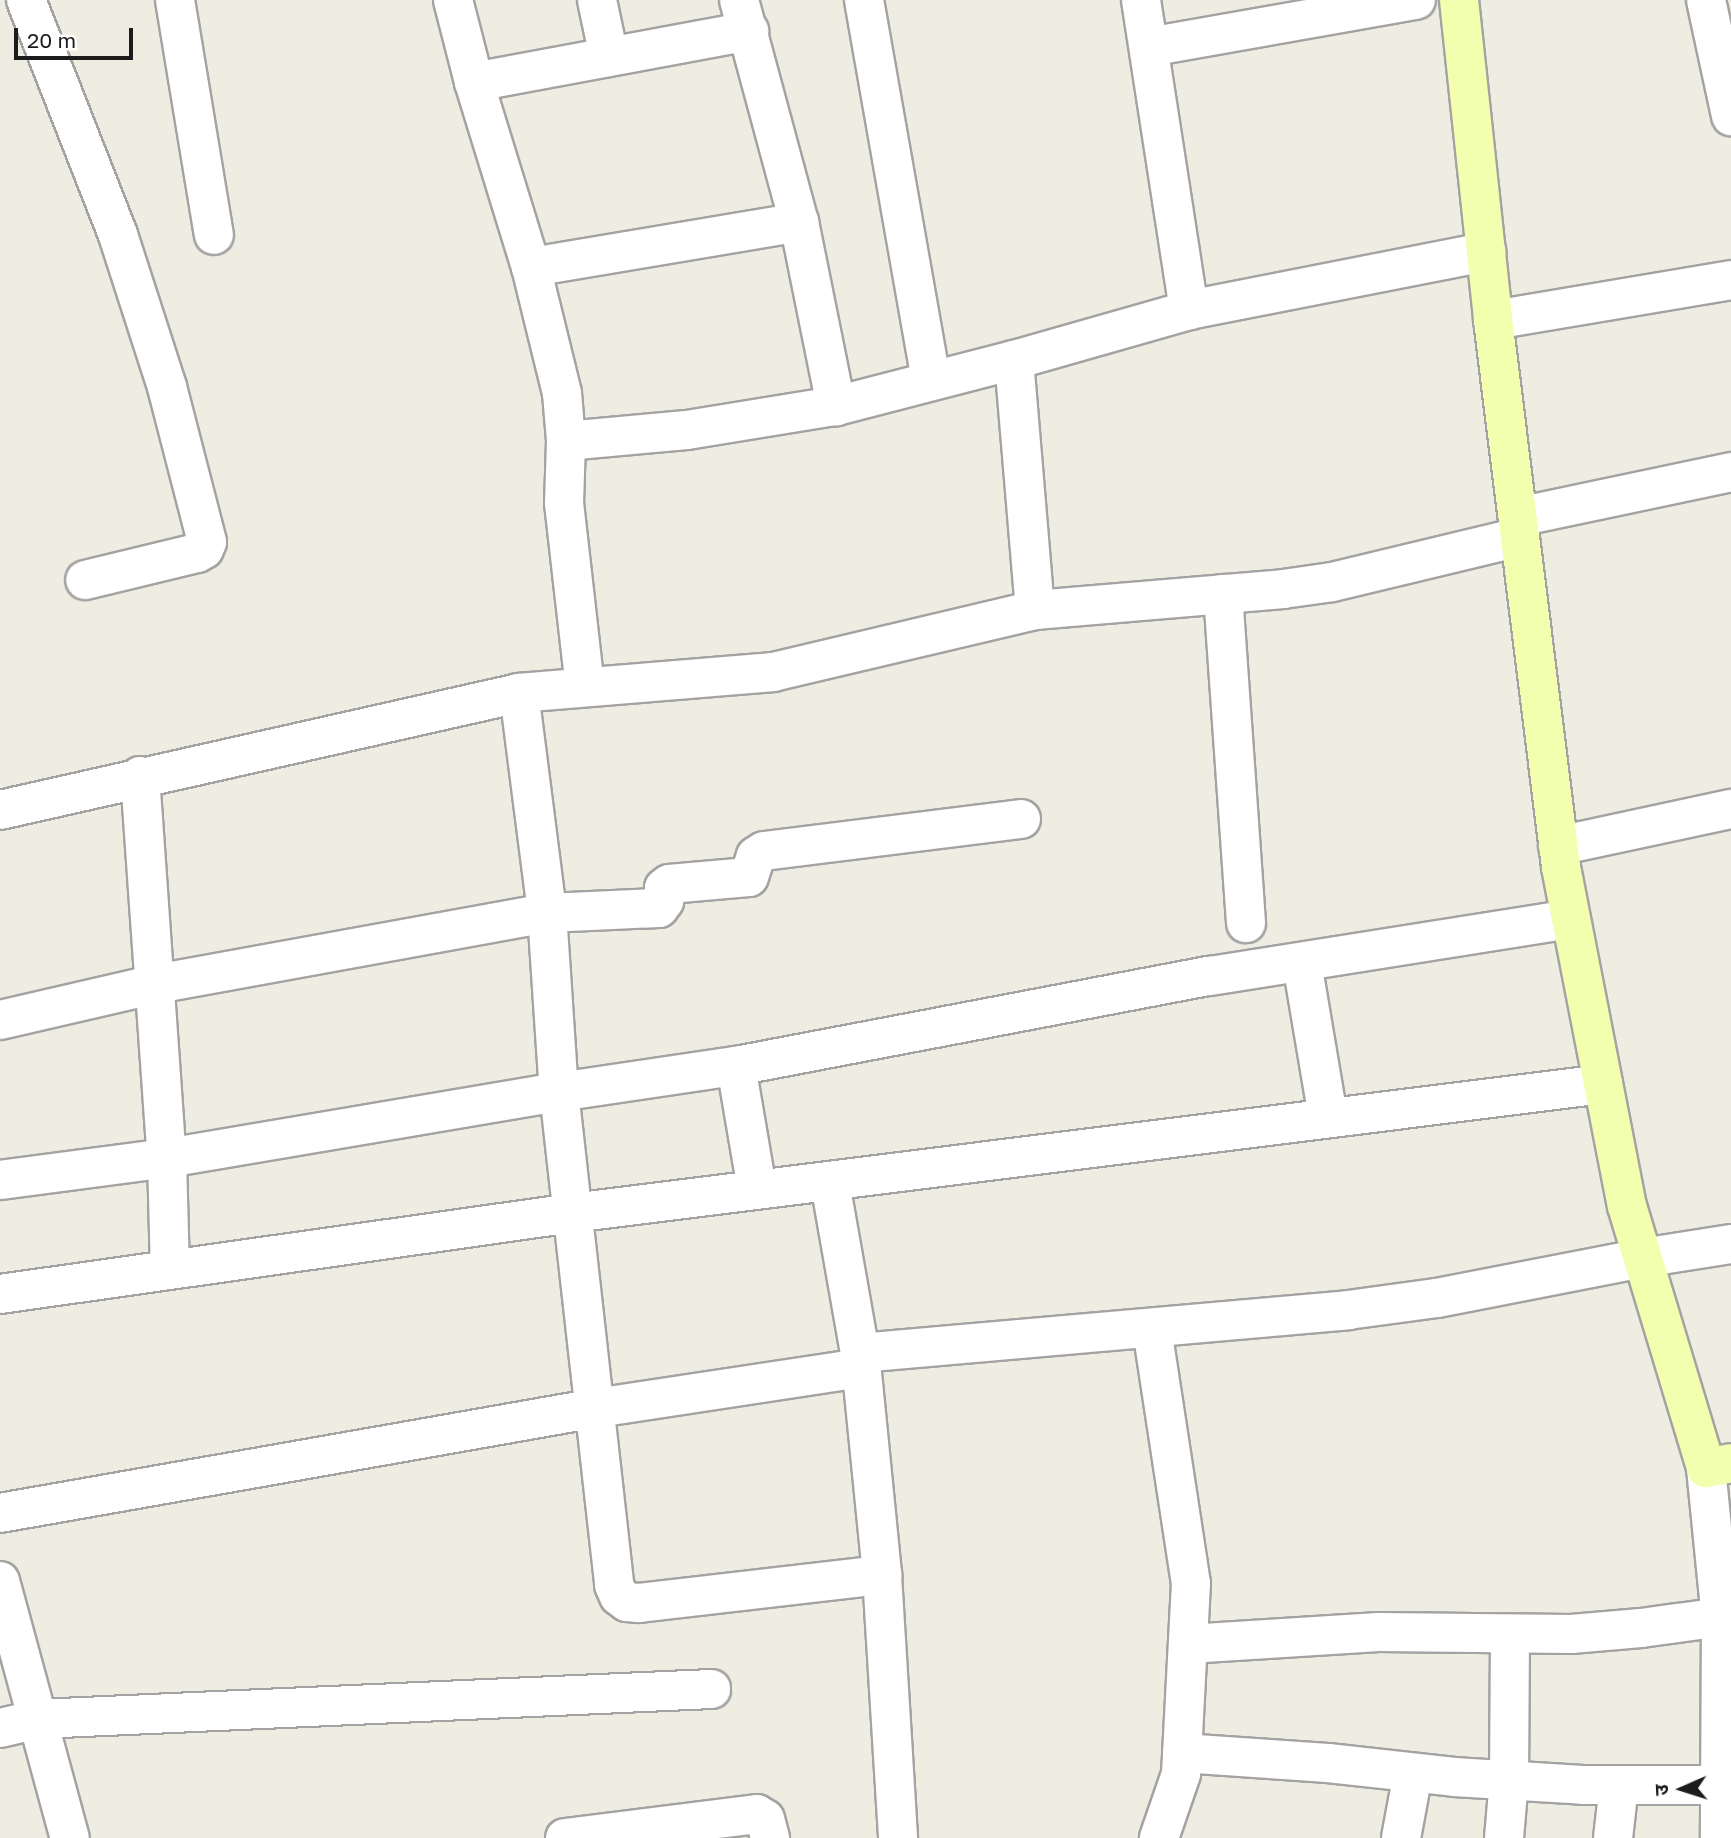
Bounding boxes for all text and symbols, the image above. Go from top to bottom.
scale bar [18,14,136,58]
text: 20 m [27,27,76,53]
north arrow [1647,1754,1717,1824]
text: उ [1649,1784,1672,1796]

